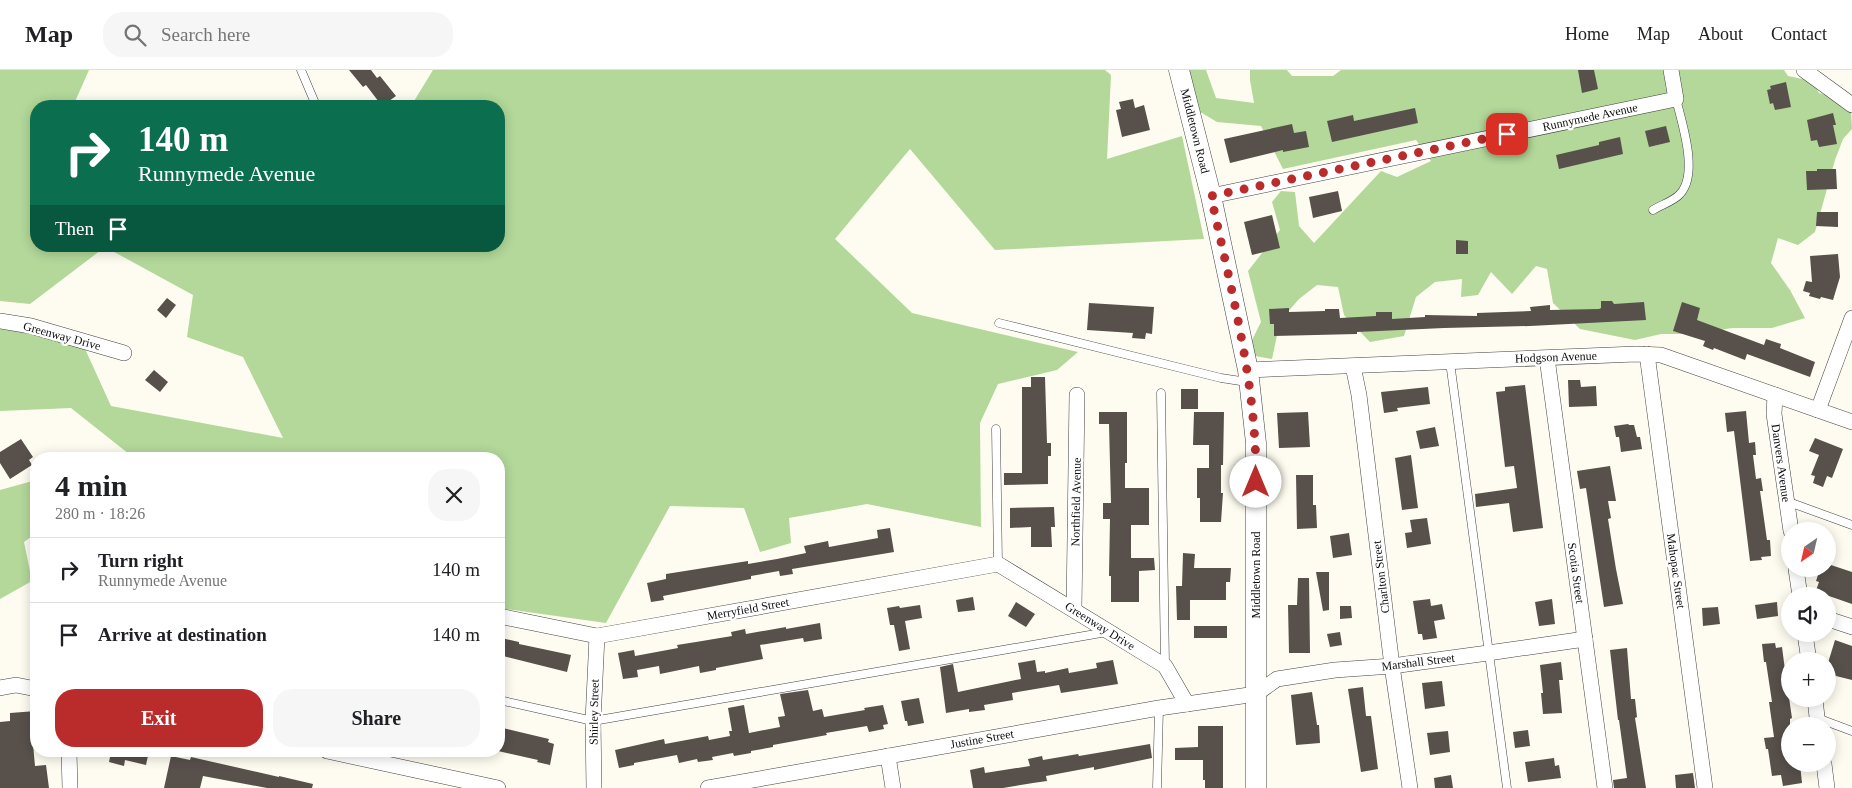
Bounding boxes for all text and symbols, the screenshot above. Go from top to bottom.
search box [103,12,453,57]
text: Map [25,21,73,47]
icon: search [121,21,149,49]
text: Search here [161,24,250,45]
text: Home [1565,24,1609,44]
text: Map [1637,24,1670,44]
text: About [1698,24,1743,44]
text: Contact [1771,24,1827,44]
street label: Middletown Road [1178,87,1212,175]
street label: Runnymede Avenue [1541,100,1639,134]
pin [1486,113,1528,155]
icon: right [55,120,120,185]
text: 140 m [138,120,228,159]
icon: arrive [1493,120,1521,148]
text: Runnymede Avenue [138,161,315,186]
icon: arrive [104,215,132,243]
text: Then [55,218,94,239]
street label: Greenway Drive [22,319,102,353]
street label: Hodgson Avenue [1515,349,1597,365]
street label: Danvers Avenue [1769,423,1793,503]
position arrow [1229,455,1281,507]
street label: Northfield Avenue [1068,458,1084,546]
text: 4 min [55,469,128,502]
button: close [428,469,480,521]
text: 280 m · 18:26 [55,505,145,522]
north arrow [1781,522,1836,578]
map controls [1781,522,1836,772]
street label: Middletown Road [1249,532,1263,619]
street label: Mahopac Street [1664,533,1688,610]
street label: Charlton Street [1370,539,1392,614]
street label: Scotia Street [1565,542,1587,605]
text: Turn right [98,550,183,571]
icon: right [55,556,83,584]
text: 140 m [432,559,480,580]
text: Runnymede Avenue [98,572,227,589]
button: sound [1781,587,1836,642]
street label: Merryfield Street [706,595,791,623]
street label: Greenway Drive [1063,599,1137,653]
icon: arrive [55,621,83,649]
text: Arrive at destination [98,624,267,645]
text: 140 m [432,624,480,645]
street label: Marshall Street [1381,650,1456,673]
button: + [1781,652,1836,707]
street label: Shirley Street [586,678,602,745]
button: Exit [55,689,263,747]
button: Share [273,689,480,747]
button: − [1781,717,1836,772]
street label: Justine Street [949,726,1016,751]

